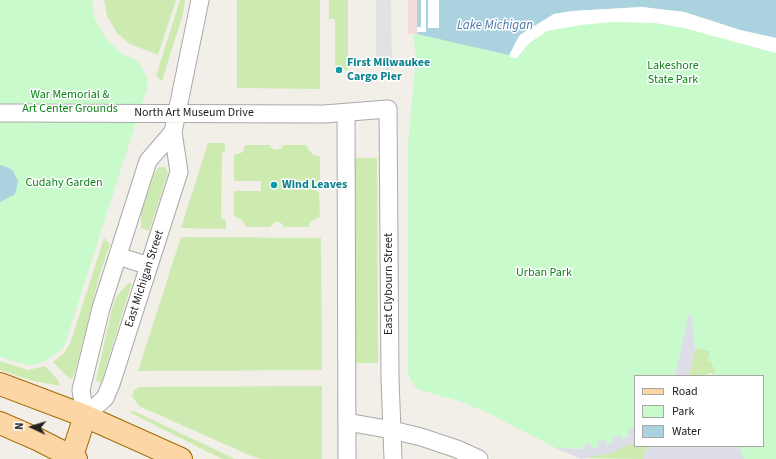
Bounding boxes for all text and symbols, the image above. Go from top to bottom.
water label: Lake Michigan [457,18,533,34]
place label: First Milwaukee Cargo Pier [347,56,430,84]
park label: Lakeshore State Park [647,59,699,87]
marker: First Milwaukee Cargo Pier [334,65,344,75]
park label: War Memorial & Art Center Grounds [22,88,118,116]
street label: North Art Museum Drive [134,106,254,120]
park label: Cudahy Garden [25,176,103,190]
place label: Wind Leaves [282,178,347,192]
marker: Wind Leaves [269,180,279,190]
street label: East Michigan Street [123,229,167,329]
street label: East Clybourn Street [382,233,396,335]
park label: Urban Park [516,266,572,280]
legend [634,375,764,447]
text: Road [672,383,698,400]
text: Park [672,403,694,420]
north arrow [12,407,52,447]
text: N [12,422,27,430]
text: Water [672,423,701,440]

